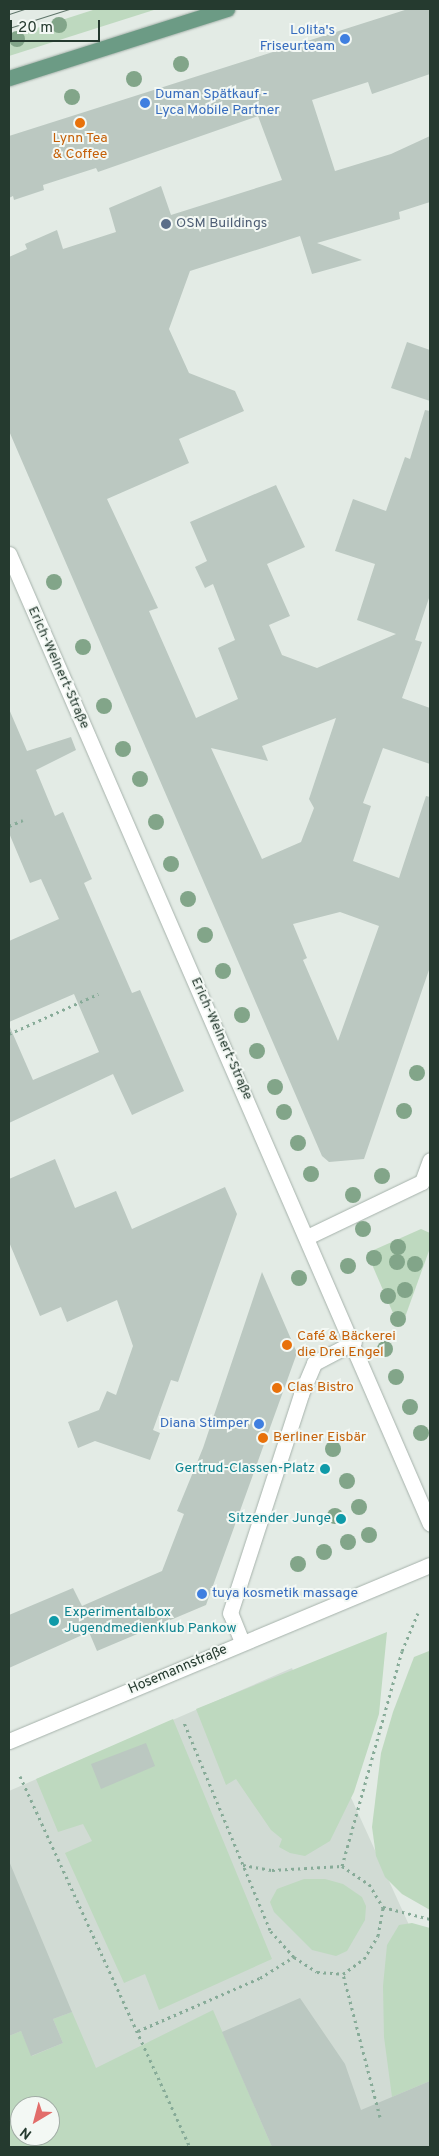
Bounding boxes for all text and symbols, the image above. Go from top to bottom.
scale bar [12,10,102,42]
text: 20 m [18,19,53,38]
place label: Lolita's Friseurteam [260,23,335,56]
marker: Lolita's Friseurteam [339,33,351,45]
place label: Duman Spätkauf - Lyca Mobile Partner [155,87,280,120]
marker: Duman Spätkauf - Lyca Mobile Partner [139,97,151,109]
marker: Lynn Tea & Coffee [74,117,86,129]
place label: Lynn Tea & Coffee [52,131,108,164]
place label: OSM Buildings [176,216,267,232]
marker: OSM Buildings [160,218,172,230]
street label: Erich-Weinert-Straße [23,604,93,732]
street label: Erich-Weinert-Straße [186,975,256,1103]
place label: Café & Bäckerei die Drei Engel [297,1329,396,1361]
marker: Café & Bäckerei die Drei Engel [281,1339,293,1351]
place label: Clas Bistro [287,1380,354,1396]
marker: Clas Bistro [271,1382,283,1394]
place label: Diana Stimper [160,1416,249,1432]
marker: Diana Stimper [253,1418,265,1430]
place label: Berliner Eisbär [273,1430,366,1446]
marker: Berliner Eisbär [257,1432,269,1444]
place label: Gertrud-Classen-Platz [175,1461,315,1477]
marker: Gertrud-Classen-Platz [319,1463,331,1475]
place label: Sitzender Junge [228,1511,331,1527]
marker: Sitzender Junge [335,1513,347,1525]
place label: tuya kosmetik massage [212,1586,358,1602]
marker: tuya kosmetik massage [196,1588,208,1600]
place label: Experimentalbox Jugendmedienklub Pankow [64,1605,237,1638]
marker: Experimentalbox Jugendmedienklub Pankow [48,1615,60,1627]
street label: Hosemannstraße [126,1642,230,1698]
north arrow [10,2096,60,2146]
text: N [17,2123,35,2142]

